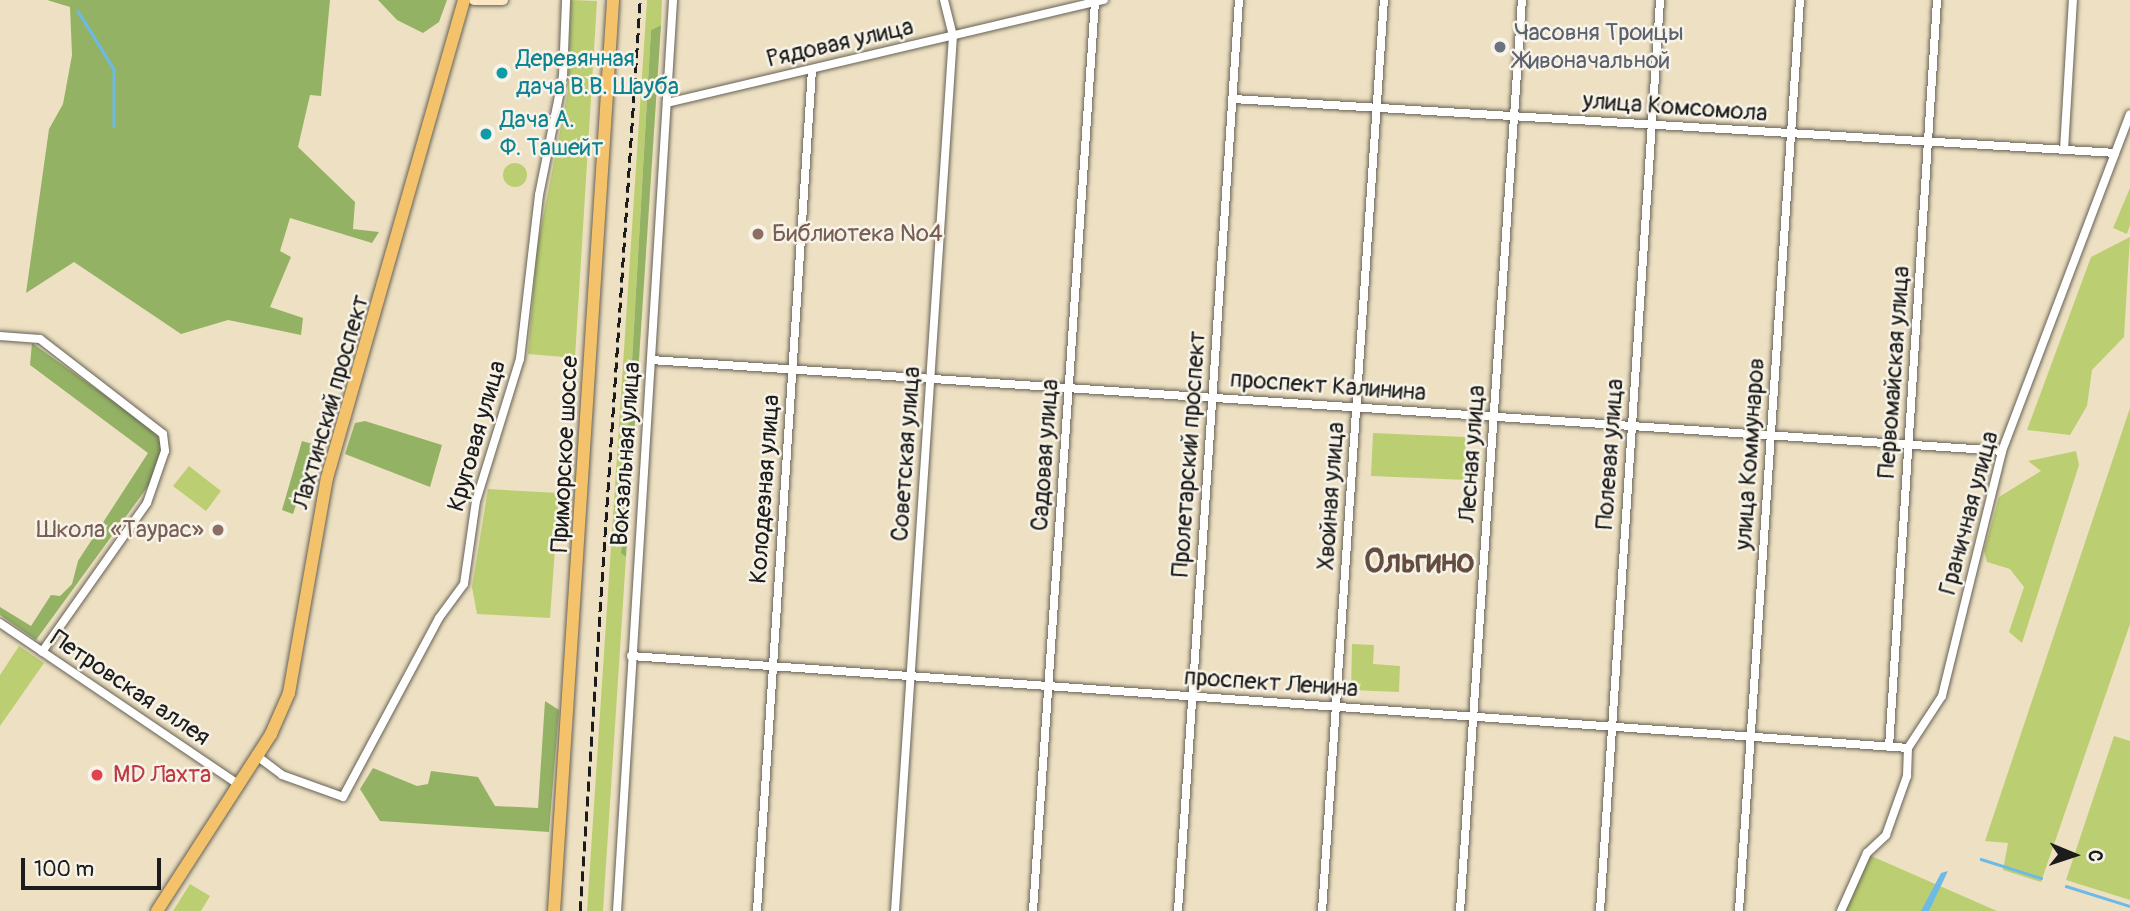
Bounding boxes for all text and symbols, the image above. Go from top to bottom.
street label: Рядовая улица [764,12,916,74]
place label: Часовня Троицы Живоначальной [1514,19,1684,75]
marker: Часовня Троицы Живоначальной [1492,39,1508,55]
place label: Деревянная дача В.В. Шауба [516,45,679,101]
marker: Деревянная дача В.В. Шауба [494,65,510,81]
street label: улица Комсомола [1582,86,1768,128]
place label: Дача А. Ф. Ташейт [500,106,603,162]
marker: Дача А. Ф. Ташейт [478,126,494,142]
place label: Библиотека №4 [772,220,943,248]
marker: Библиотека №4 [750,226,766,242]
street label: Первомайская улица [1872,265,1916,479]
street label: Лахтинский проспект [287,292,375,512]
street label: Пролетарский проспект [1166,330,1212,578]
street label: Приморское шоссе [545,355,585,553]
street label: Круговая улица [442,357,512,515]
street label: улица Коммунаров [1729,357,1771,551]
street label: Вокзальная улица [605,361,647,547]
street label: проспект Калинина [1229,365,1427,407]
street label: Советская улица [886,366,926,542]
street label: Садовая улица [1025,378,1065,532]
street label: Полевая улица [1590,378,1630,530]
street label: Лесная улица [1453,384,1491,524]
street label: Колодезная улица [744,394,786,584]
street label: Хвойная улица [1311,421,1351,571]
street label: Граничная улица [1933,428,2005,598]
place label: Школа «Таурас» [37,516,204,544]
marker: Школа «Таурас» [210,522,226,538]
district label: Ольгино [1364,543,1474,581]
street label: Петровская аллея [45,624,215,752]
street label: проспект Ленина [1183,663,1359,703]
place label: MD Лахта [113,761,211,789]
marker: MD Лахта [87,765,107,785]
north arrow [2039,820,2109,890]
scale bar [24,844,164,888]
text: С [2083,849,2107,862]
text: 100 m [34,856,94,883]

